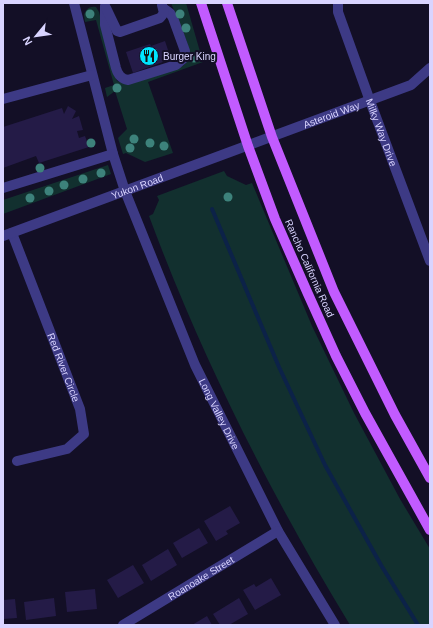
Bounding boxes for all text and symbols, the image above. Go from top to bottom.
north arrow [16,16,56,56]
text: N [20,34,34,47]
restaurant icon: Burger King [138,45,160,67]
place label: Burger King [163,51,216,62]
street label: Milky Way Drive [364,97,399,168]
street label: Asteroid Way [302,100,361,130]
street label: Yukon Road [110,172,165,201]
street label: Rancho California Road [283,217,336,319]
street label: Red River Circle [45,332,82,404]
street label: Long Valley Drive [197,377,241,452]
street label: Roanoake Street [166,554,236,602]

